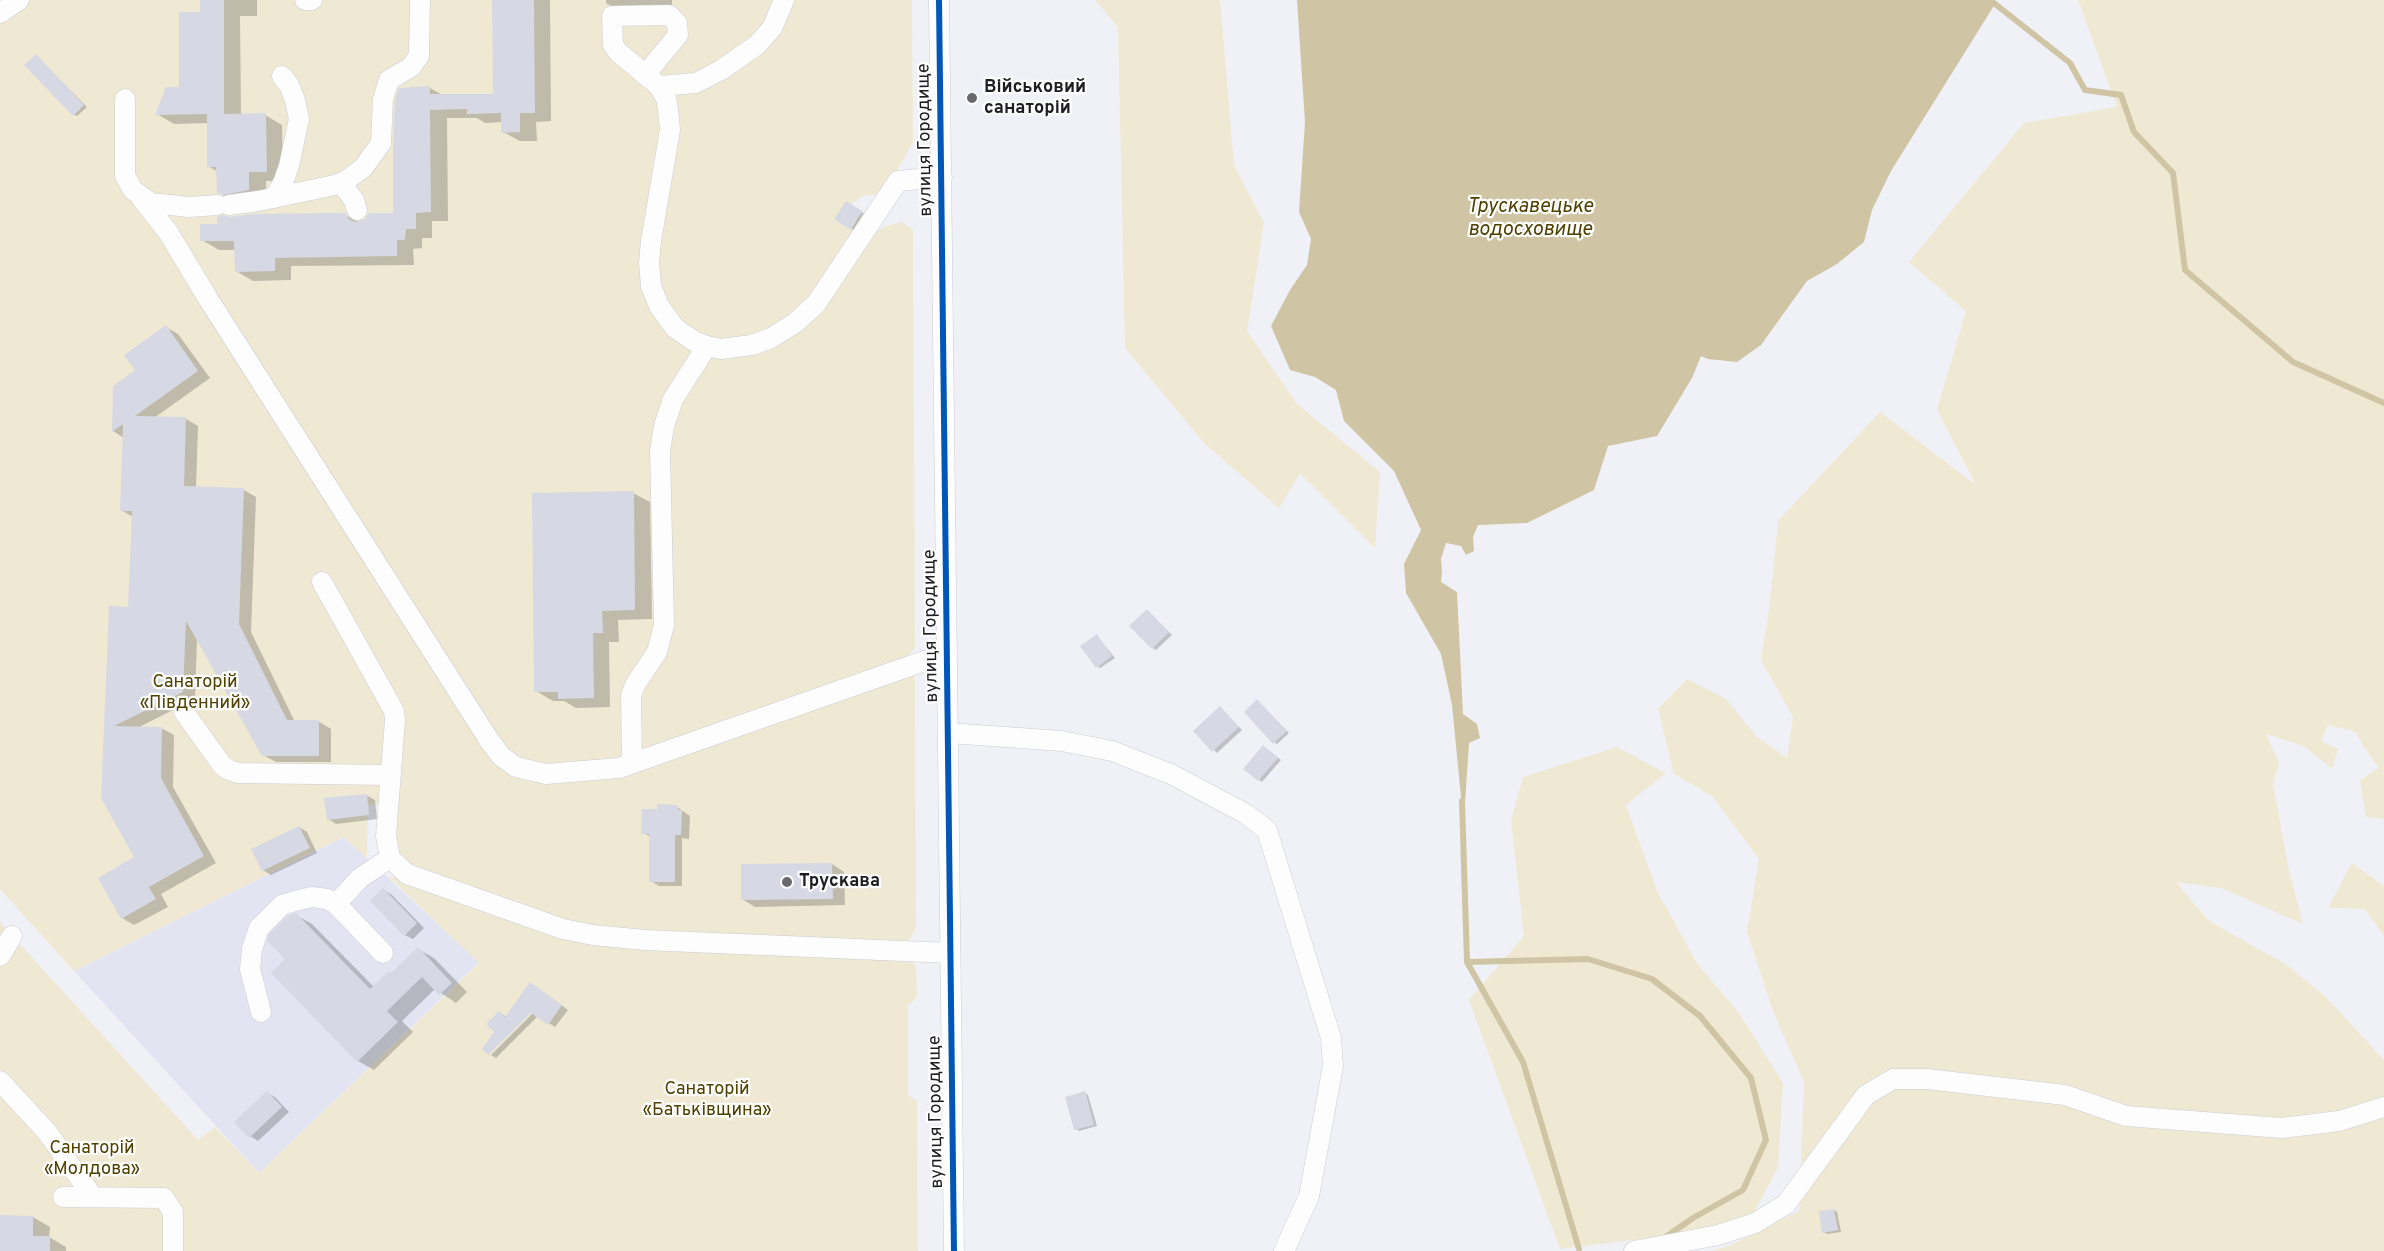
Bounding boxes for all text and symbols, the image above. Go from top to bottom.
street label: вулиця Городище [914,63,938,217]
place label: Військовий санаторій [984,77,1086,119]
marker: Військовий санаторій [965,91,979,105]
water label: Трускавецьке водосховище [1467,196,1593,243]
street label: вулиця Городище [920,549,944,703]
park label: Санаторій «Південний» [140,672,250,714]
place label: Трускава [799,871,880,893]
marker: Трускава [780,875,794,889]
street label: вулиця Городище [925,1035,949,1189]
park label: Санаторій «Батьківщина» [642,1079,772,1122]
park label: Санаторій «Молдова» [44,1138,140,1180]

